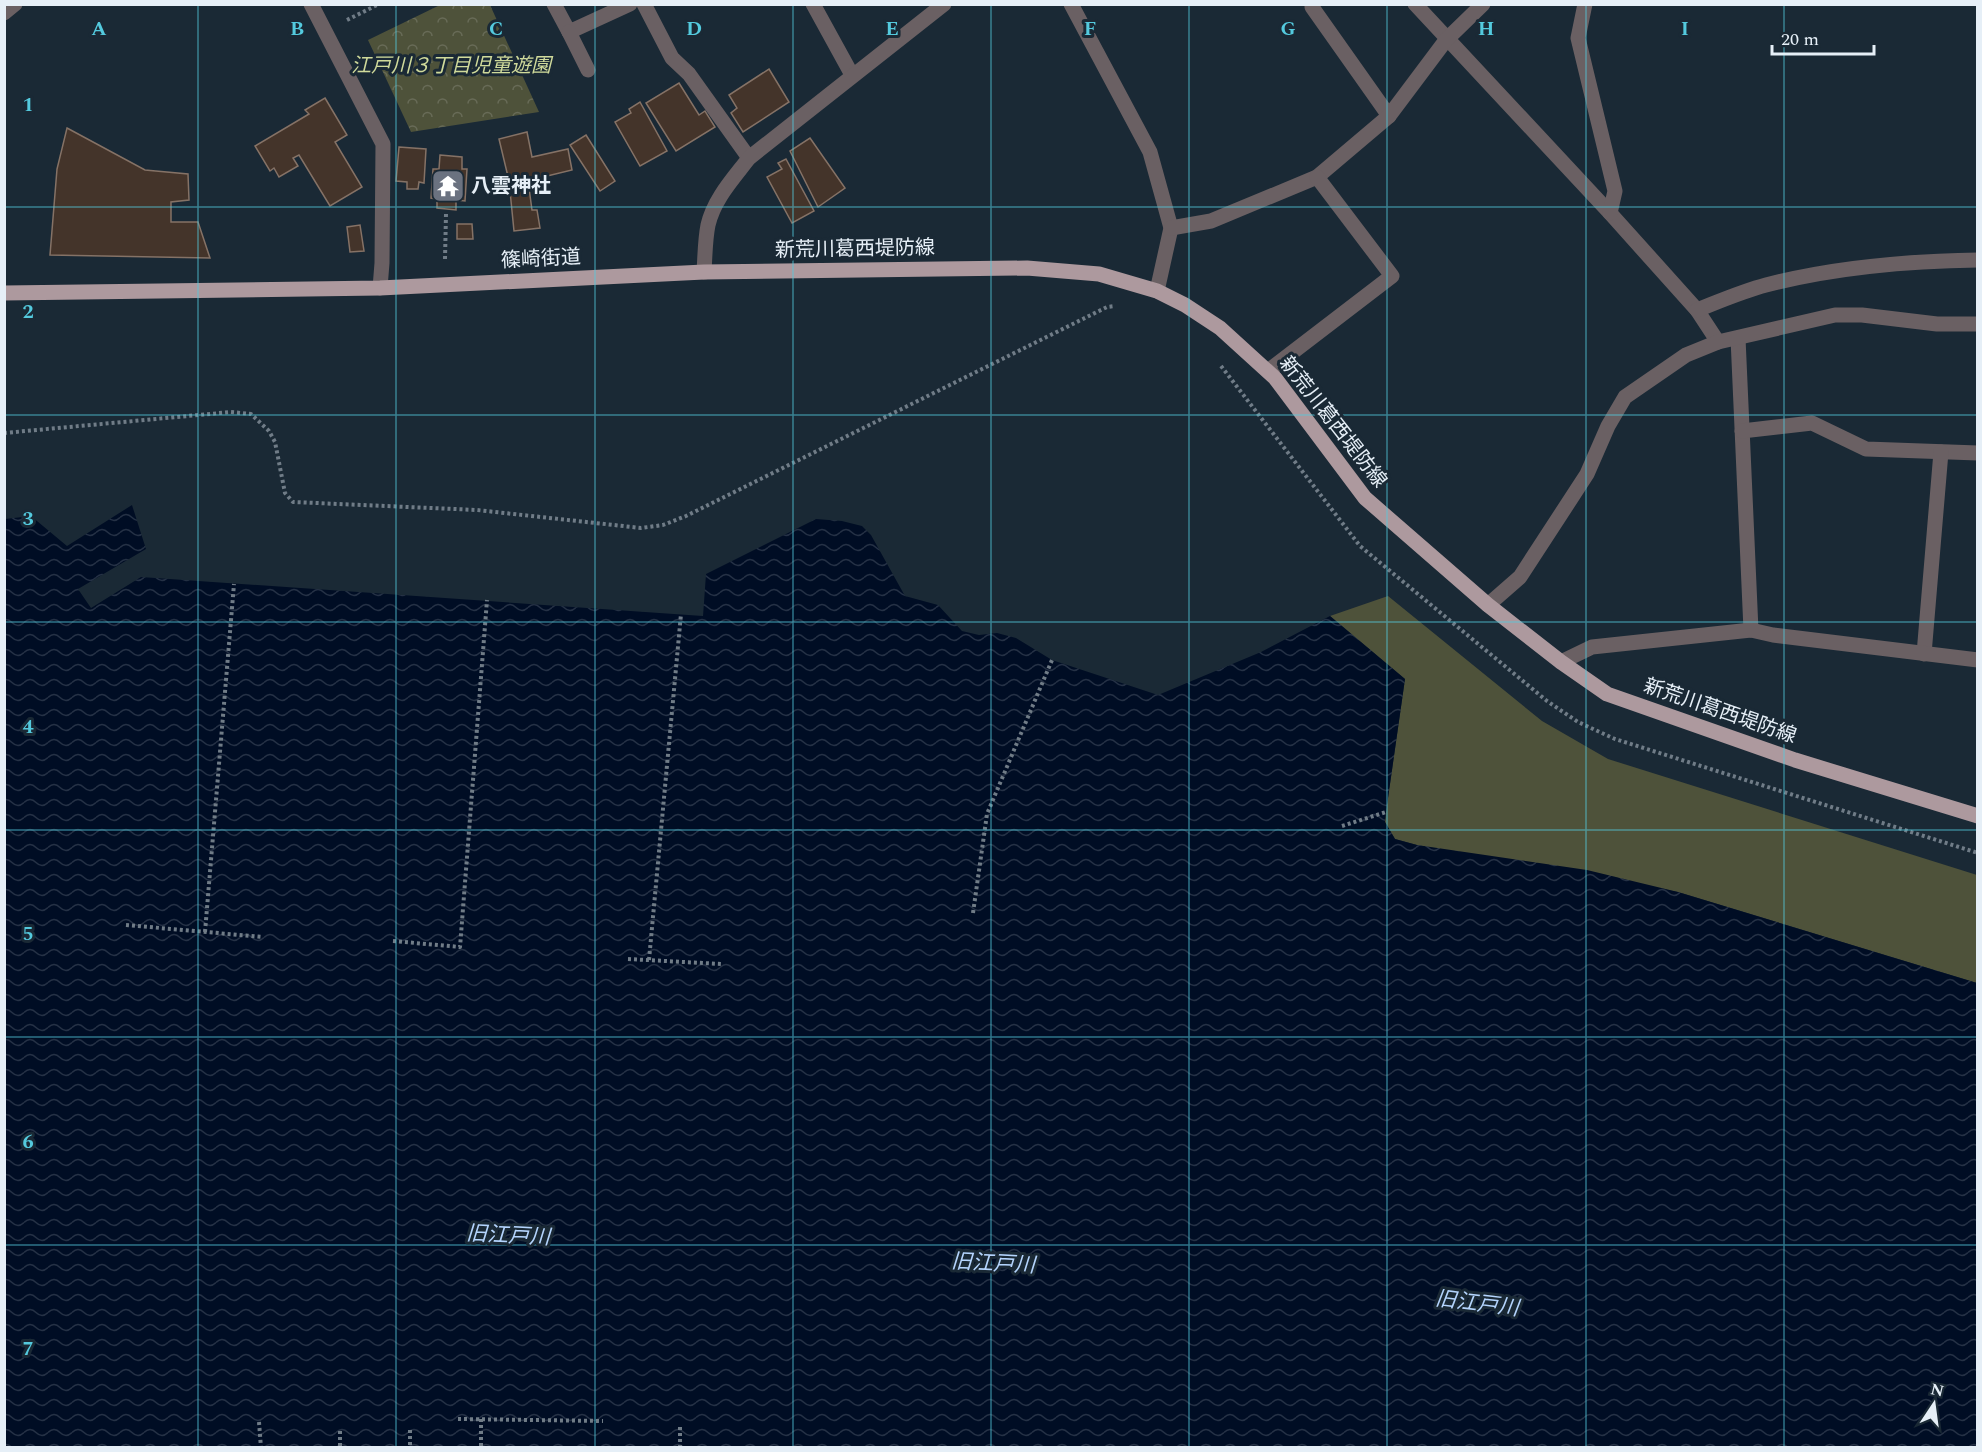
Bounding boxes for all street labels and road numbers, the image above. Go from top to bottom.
street label: 新荒川葛西堤防線 [775,233,935,265]
street label: 篠崎街道 [500,242,582,276]
street label: 新荒川葛西堤防線 [1272,350,1394,494]
street label: 新荒川葛西堤防線 [1639,671,1801,751]

